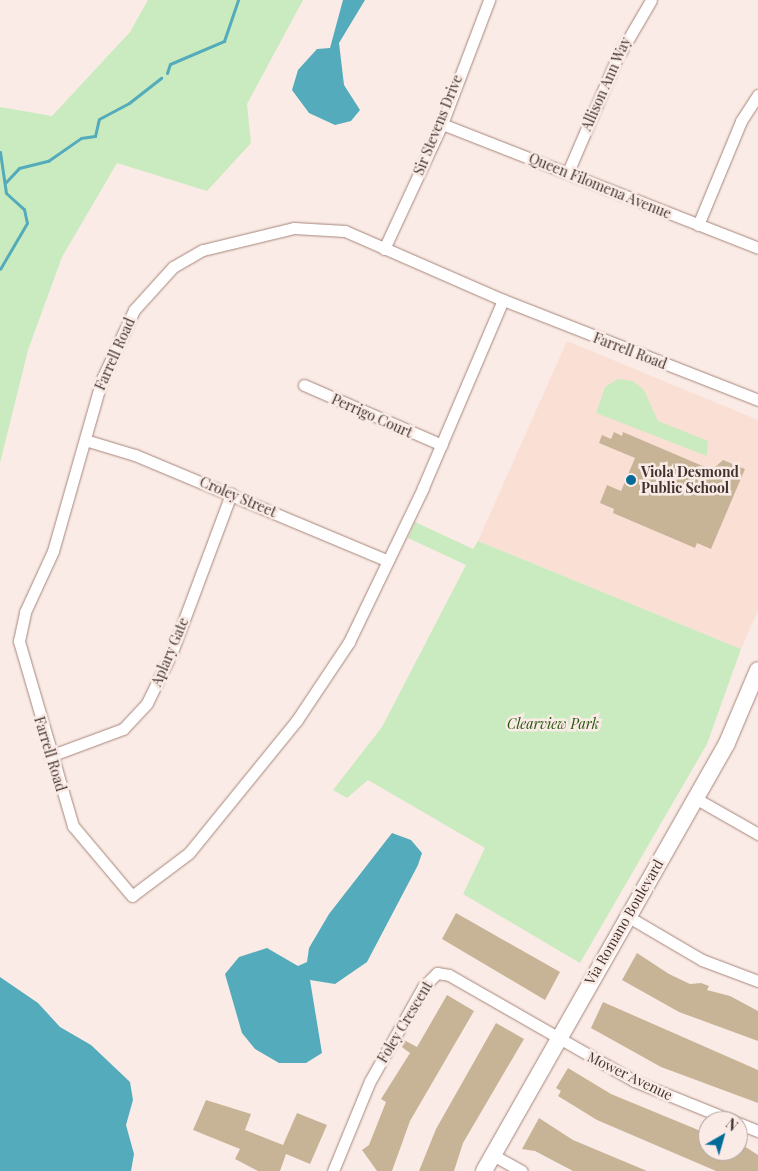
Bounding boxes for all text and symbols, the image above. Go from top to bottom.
street label: Allison Ann Way [578,34,634,134]
street label: Sir Stevens Drive [410,72,466,178]
street label: Queen Filomena Avenue [526,150,674,222]
street label: Farrell Road [92,315,138,393]
street label: Farrell Road [591,329,669,373]
street label: Perrigo Court [329,391,415,441]
place label: Viola Desmond Public School [641,464,739,497]
street label: Croley Street [197,473,279,521]
marker: Viola Desmond Public School [625,474,637,486]
street label: Aplary Gate [148,615,192,689]
street label: Farrell Road [31,715,69,793]
park label: Clearview Park [507,716,599,732]
street label: Via Romano Boulevard [581,856,667,988]
street label: Foley Crescent [374,978,436,1066]
street label: Mower Avenue [584,1048,676,1104]
north arrow [698,1111,748,1161]
text: N [722,1114,742,1135]

